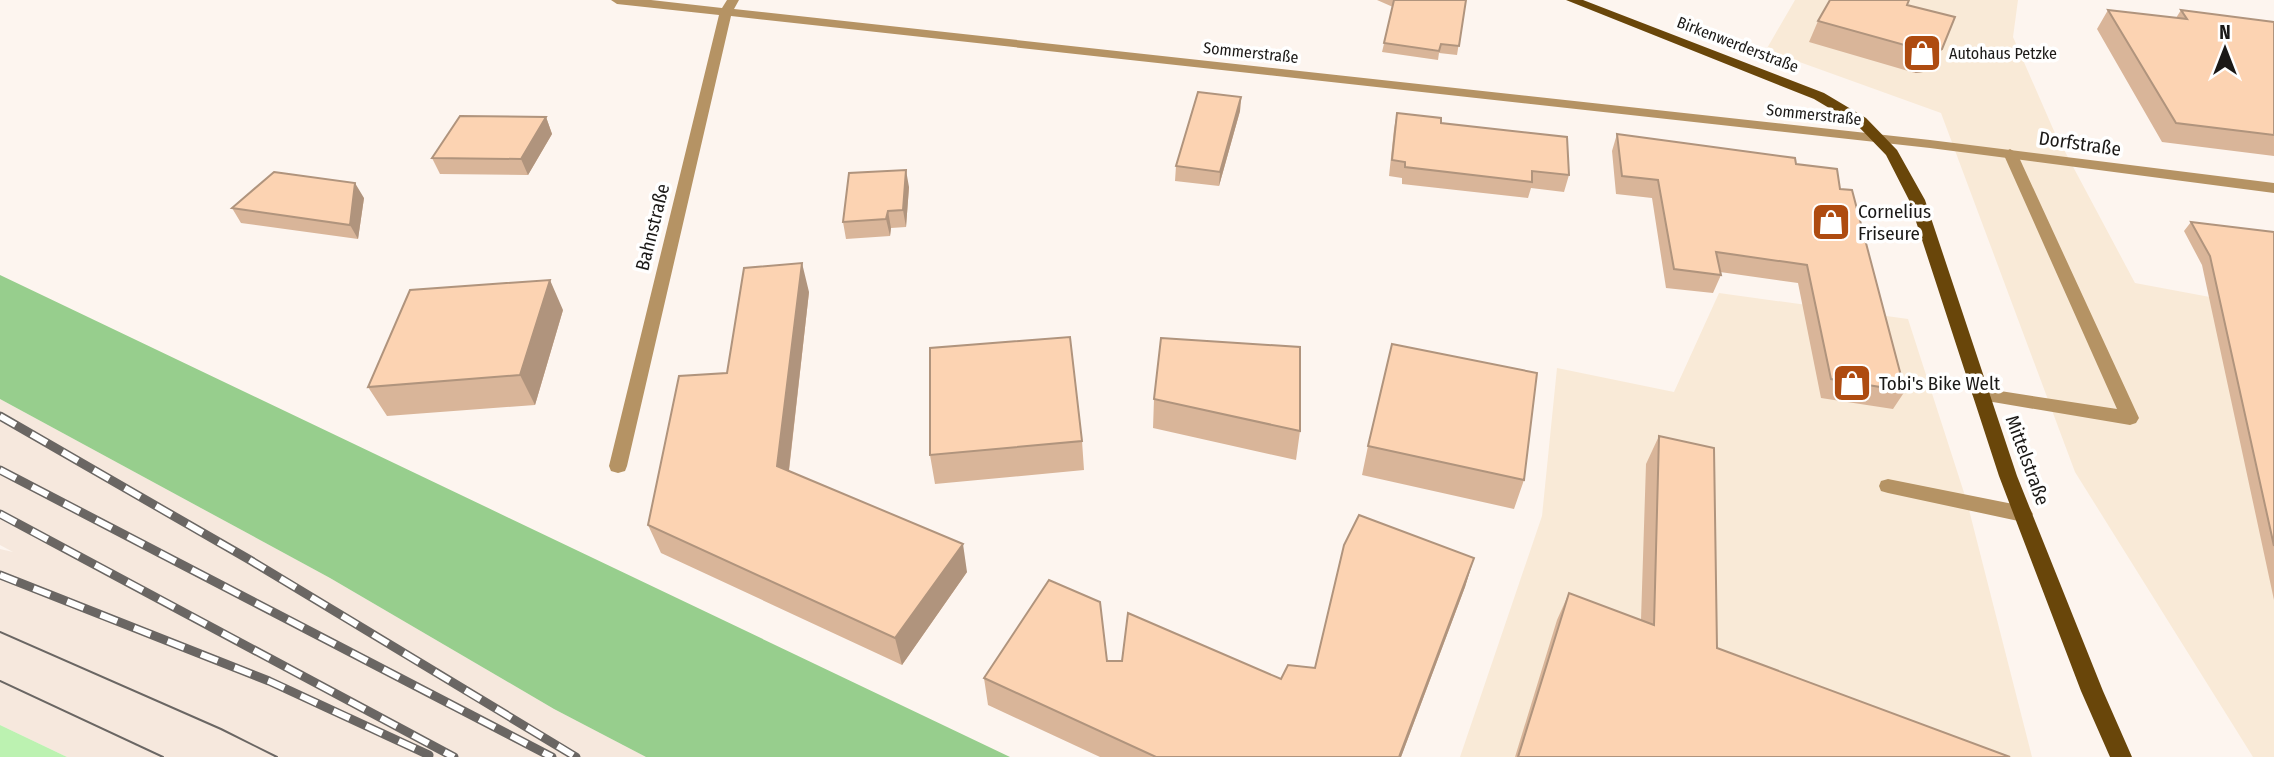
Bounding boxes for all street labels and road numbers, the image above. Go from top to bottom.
street label: Birkenwerderstraße [1674,13,1801,76]
street label: Sommerstraße [1202,38,1300,67]
street label: Sommerstraße [1765,100,1863,129]
street label: Dorfstraße [2037,126,2122,161]
street label: Bahnstraße [631,181,674,273]
street label: Mittelstraße [2001,412,2054,508]

